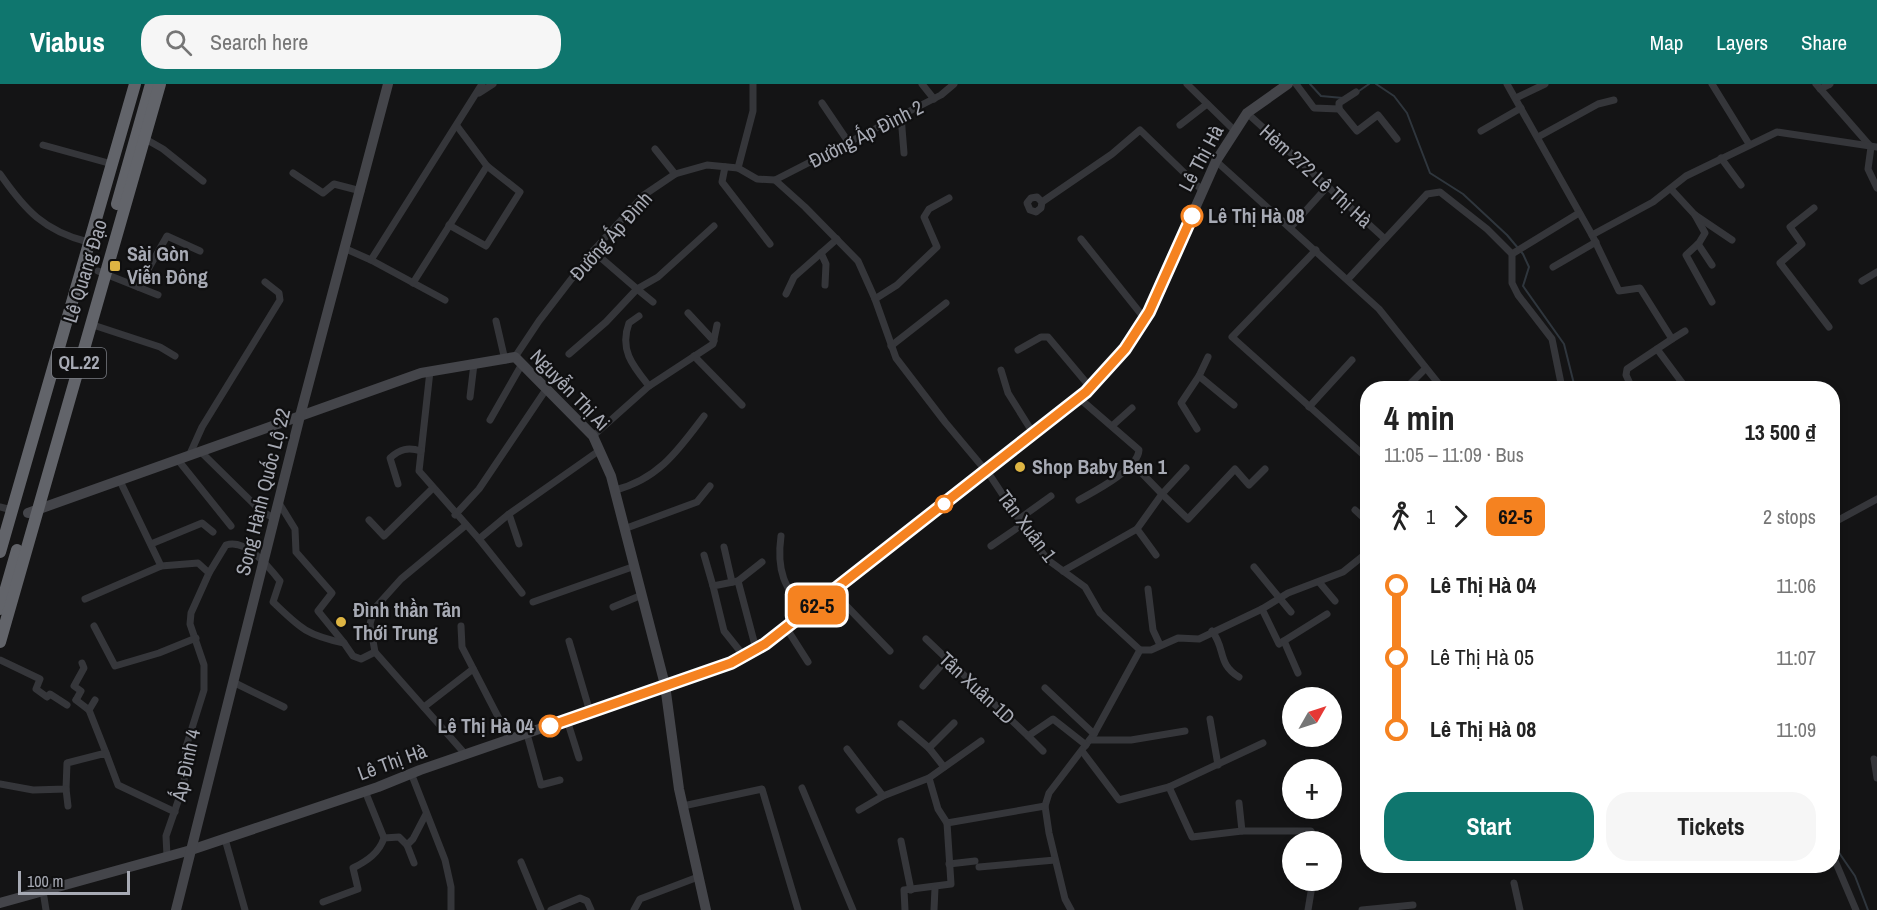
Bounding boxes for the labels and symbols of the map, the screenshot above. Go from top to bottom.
street label: Đường Ấp Đình 2 [804,93,928,174]
street label: Hẻm 272 Lê Thị Hà [1254,118,1378,233]
street label: Lê Thị Hà [1172,120,1229,196]
street label: Đường Ấp Đình [563,185,658,286]
place label: Lê Thị Hà 08 [1208,202,1305,229]
marker: Lê Thị Hà 08 [1181,205,1203,227]
street label: Lê Quang Đạo [56,216,113,326]
place label: Sài Gòn Viễn Đông [127,240,208,290]
marker: Sài Gòn Viễn Đông [108,259,122,273]
street label: Nguyễn Thị Ai [525,343,616,436]
road number: QL.22 [52,348,106,378]
street label: Song Hành Quốc Lộ 22 [229,405,296,578]
place label: Shop Baby Ben 1 [1032,453,1168,480]
marker: Shop Baby Ben 1 [1013,460,1027,474]
street label: Tân Xuân 1 [992,484,1063,567]
unlabelled marker [935,495,953,513]
line badge: 62-5 [775,586,859,624]
place label: Đình thần Tân Thới Trung [353,596,461,646]
marker: Đình thần Tân Thới Trung [334,615,348,629]
street label: Tân Xuân 1D [933,645,1021,730]
north arrow [1282,687,1342,747]
place label: Lê Thị Hà 04 [437,712,534,739]
marker: Lê Thị Hà 04 [539,715,561,737]
street label: Ấp Đình 4 [165,726,206,804]
street label: Lê Thị Hà [354,737,430,786]
scale bar [18,868,130,896]

